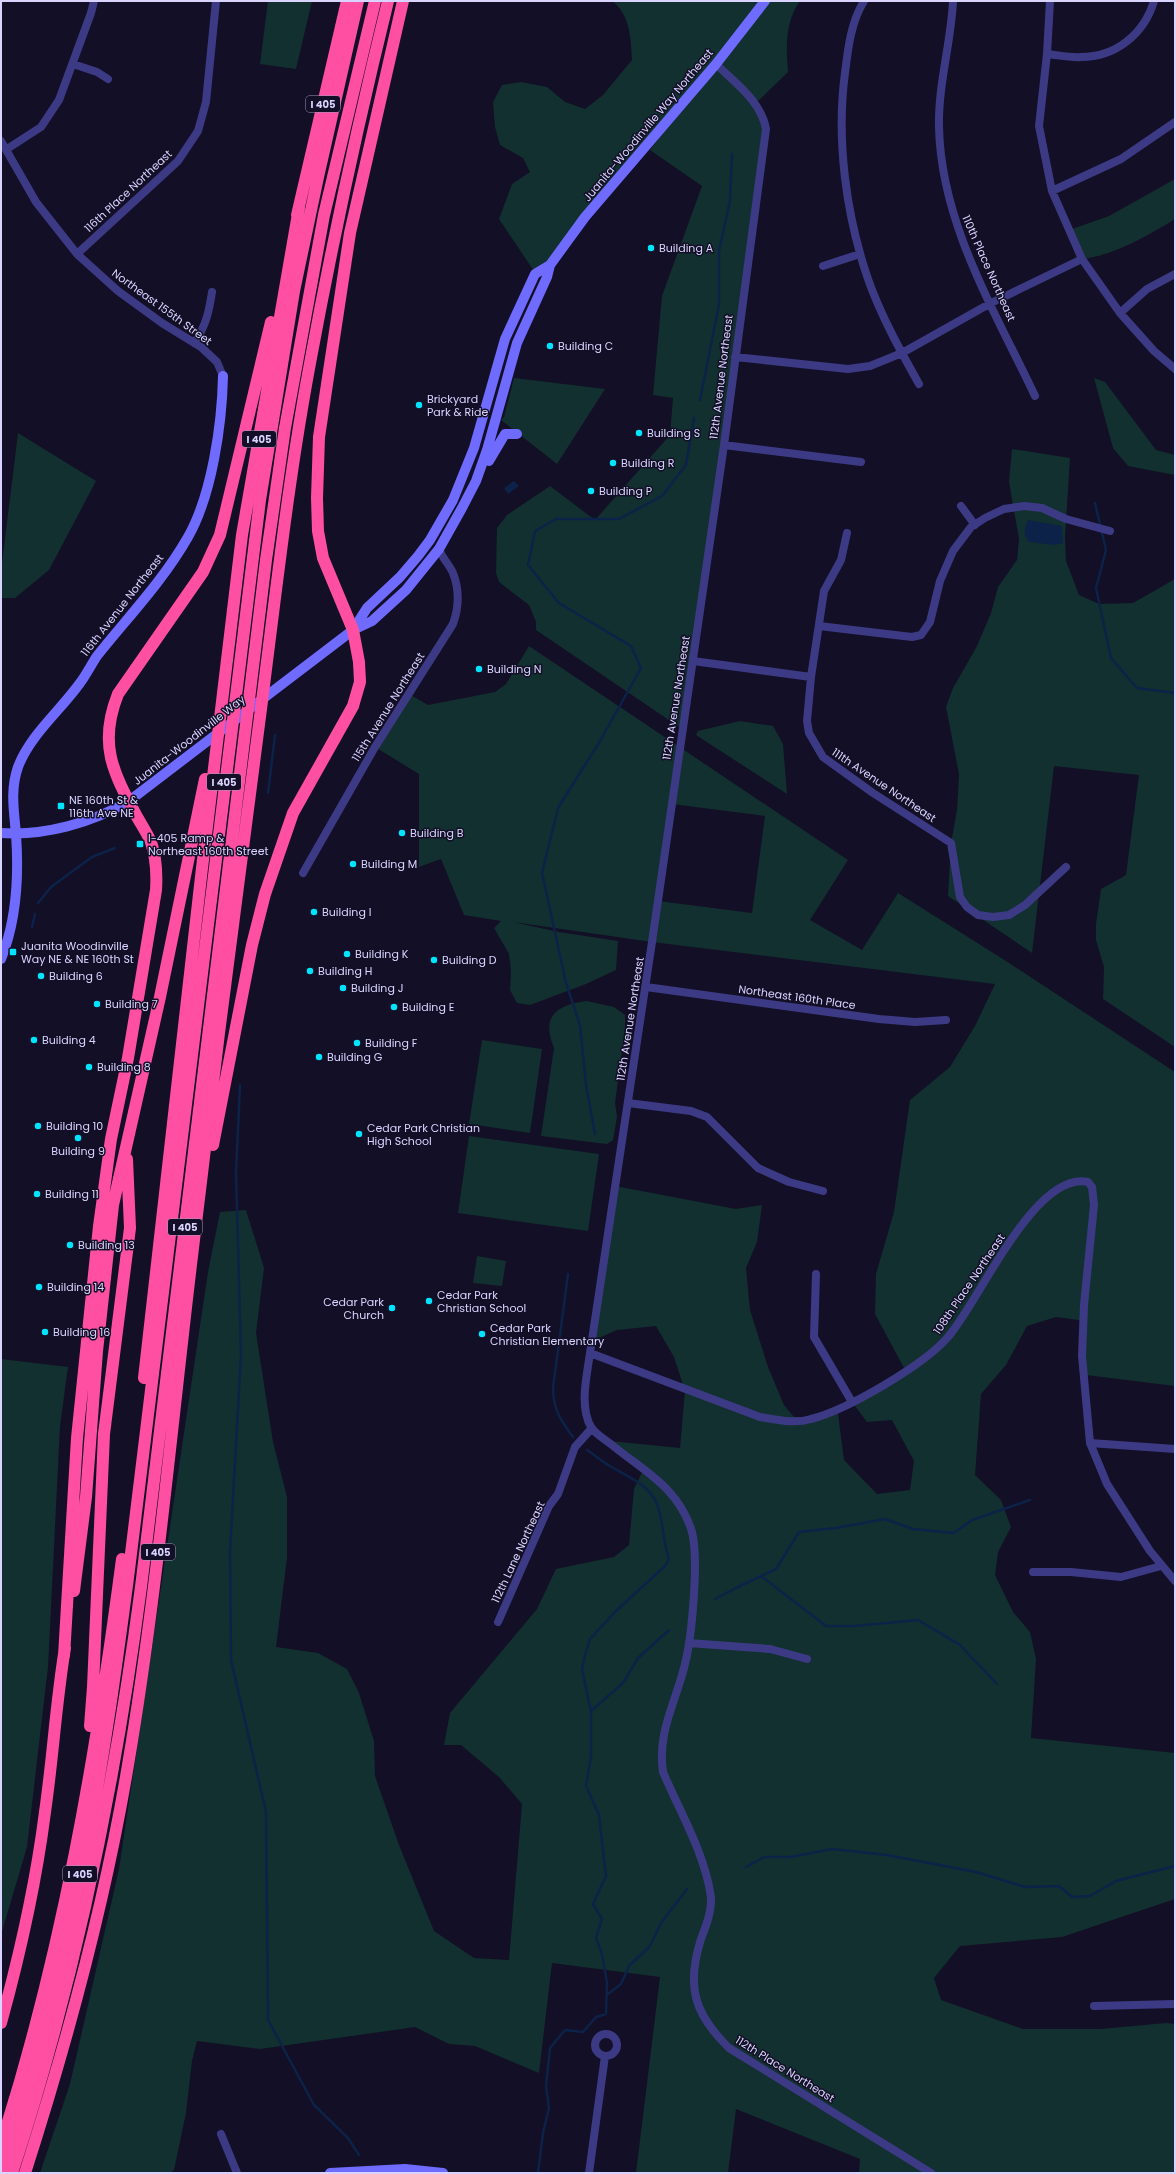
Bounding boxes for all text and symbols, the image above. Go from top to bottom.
street label: Juanita-Woodinville Way Northeast [579,45,717,205]
road number: I 405 [306,96,340,112]
street label: 116th Place Northeast [81,146,175,236]
street label: 110th Place Northeast [958,212,1020,324]
place label: Building A [659,240,714,256]
marker: Building A [646,243,656,253]
street label: Northeast 155th Street [109,265,215,349]
street label: 112th Avenue Northeast [705,314,737,440]
place label: Building C [558,338,613,354]
marker: Building C [545,341,555,351]
place label: Brickyard Park & Ride [427,391,488,420]
marker: Brickyard Park & Ride [414,400,424,410]
place label: Building S [647,425,700,441]
marker: Building S [634,428,644,438]
road number: I 405 [242,431,276,447]
place label: Building R [621,455,675,471]
marker: Building R [608,458,618,468]
place label: Building P [599,483,652,499]
marker: Building P [586,486,596,496]
street label: 116th Avenue Northeast [77,550,167,660]
street label: 112th Avenue Northeast [658,635,694,761]
street label: 115th Avenue Northeast [348,649,428,765]
place label: Building N [487,661,541,677]
marker: Building N [474,664,484,674]
street label: Juanita-Woodinville Way [130,691,249,789]
street label: 111th Avenue Northeast [829,744,939,826]
road number: I 405 [207,774,241,790]
place label: NE 160th St & 116th Ave NE [69,792,139,821]
marker: NE 160th St & 116th Ave NE [56,801,66,811]
place label: Building B [410,825,464,841]
marker: Building B [397,828,407,838]
place label: I-405 Ramp & Northeast 160th Street [148,830,268,859]
marker: I-405 Ramp & Northeast 160th Street [135,839,145,849]
place label: Building M [361,856,417,872]
marker: Building M [348,859,358,869]
place label: Building I [322,904,371,920]
marker: Building I [309,907,319,917]
place label: Juanita Woodinville Way NE & NE 160th St [21,938,134,967]
place label: Building K [355,946,409,962]
marker: Juanita Woodinville Way NE & NE 160th St [8,947,18,957]
marker: Building K [342,949,352,959]
place label: Building D [442,952,497,968]
marker: Building D [429,955,439,965]
street label: 112th Avenue Northeast [612,956,648,1082]
place label: Building H [318,963,372,979]
marker: Building H [305,966,315,976]
place label: Building 6 [49,968,103,984]
marker: Building 6 [36,971,46,981]
place label: Building J [351,980,404,996]
street label: Northeast 160th Place [737,981,857,1013]
marker: Building J [338,983,348,993]
place label: Building 7 [105,996,158,1012]
marker: Building 7 [92,999,102,1009]
place label: Building E [402,999,454,1015]
marker: Building E [389,1002,399,1012]
place label: Building 4 [42,1032,96,1048]
marker: Building 4 [29,1035,39,1045]
place label: Building F [365,1035,418,1051]
marker: Building F [352,1038,362,1048]
place label: Building G [327,1049,383,1065]
marker: Building G [314,1052,324,1062]
place label: Building 8 [97,1059,151,1075]
marker: Building 8 [84,1062,94,1072]
place label: Building 10 [46,1118,103,1134]
place label: Cedar Park Christian High School [367,1120,480,1149]
marker: Building 10 [33,1121,43,1131]
marker: Cedar Park Christian High School [354,1129,364,1139]
marker: Building 9 [73,1133,83,1143]
place label: Building 9 [51,1143,105,1159]
place label: Building 11 [45,1186,99,1202]
marker: Building 11 [32,1189,42,1199]
road number: I 405 [168,1219,202,1235]
street label: 108th Place Northeast [929,1231,1009,1337]
place label: Building 13 [78,1237,135,1253]
marker: Building 13 [65,1240,75,1250]
place label: Building 14 [47,1279,104,1295]
marker: Building 14 [34,1282,44,1292]
place label: Cedar Park Christian School [437,1287,526,1316]
place label: Cedar Park Church [323,1294,384,1323]
marker: Cedar Park Christian School [424,1296,434,1306]
marker: Cedar Park Church [387,1303,397,1313]
place label: Cedar Park Christian Elementary [490,1320,605,1349]
place label: Building 16 [53,1324,110,1340]
marker: Building 16 [40,1327,50,1337]
marker: Cedar Park Christian Elementary [477,1329,487,1339]
street label: 112th Lane Northeast [487,1499,549,1605]
road number: I 405 [141,1544,175,1560]
road number: I 405 [63,1866,97,1882]
street label: 112th Place Northeast [732,2032,838,2106]

